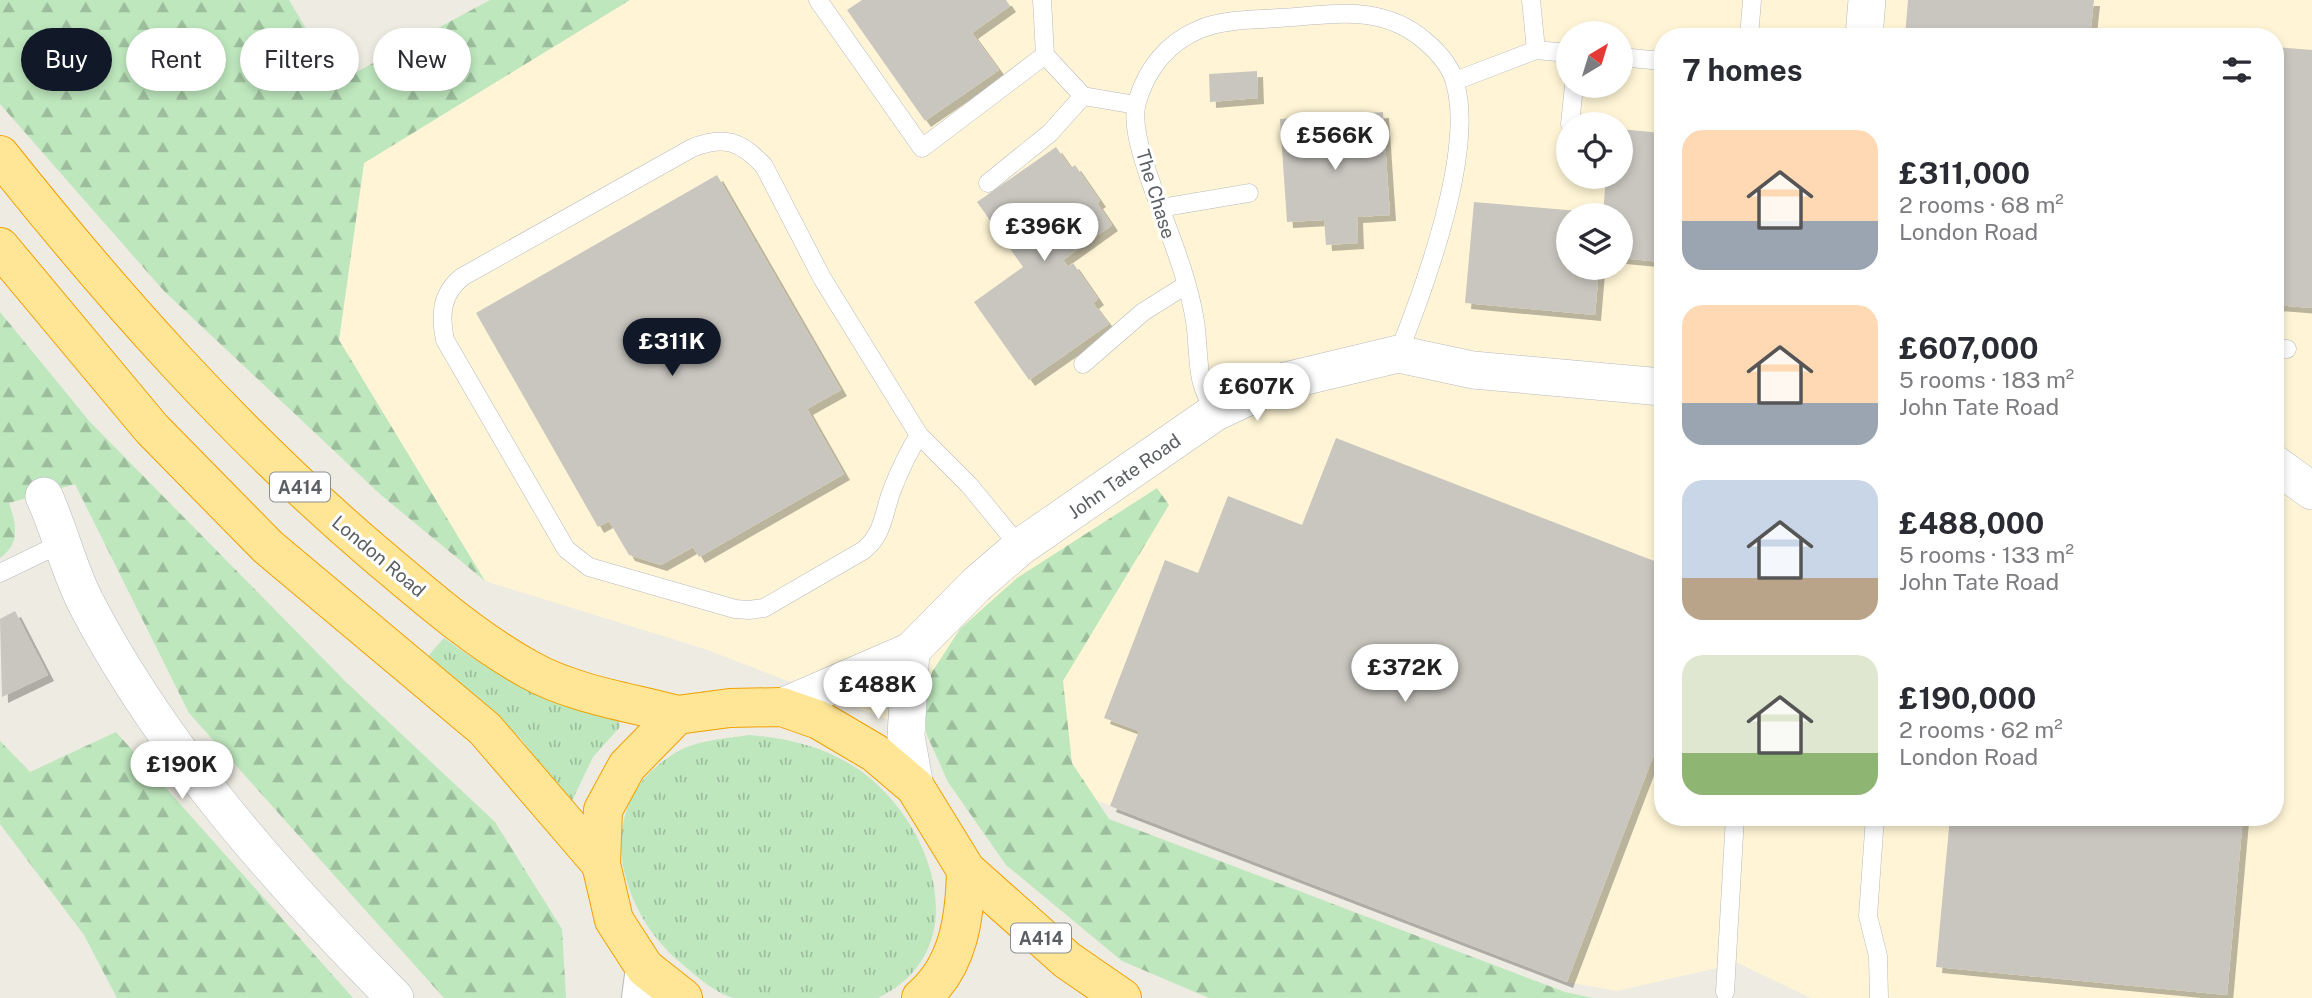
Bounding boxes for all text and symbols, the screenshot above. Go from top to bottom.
north arrow [1556,21,1633,98]
map controls [1556,21,1633,280]
chip: Buy [21,28,112,91]
chip: Rent [126,28,226,91]
chip: Filters [240,28,359,91]
chip: New [373,28,471,91]
icon: filters [2218,51,2256,89]
text: 7 homes [1682,52,1803,88]
button: locate [1556,112,1633,189]
pin: £566K [1286,113,1384,172]
text: £566K [1296,121,1374,148]
street label: The Chase [1132,147,1180,241]
text: £311,000 [1899,155,2030,191]
icon: home [1738,158,1822,242]
text: 2 rooms · 68 m² [1899,191,2064,218]
button: layers [1556,203,1633,280]
pin: £396K [995,204,1093,263]
text: £396K [1006,212,1082,239]
text: London Road [1899,218,2038,245]
pin: £311K [623,318,721,378]
text: £311K [639,327,705,354]
text: £607,000 [1899,330,2039,366]
icon: home [1738,333,1822,417]
pin: £607K [1208,364,1306,423]
text: 5 rooms · 183 m² [1899,366,2074,393]
text: £607K [1219,372,1295,399]
text: John Tate Road [1899,393,2059,420]
street label: John Tate Road [1064,429,1184,523]
road number: A414 [270,472,330,502]
text: £488,000 [1899,505,2044,541]
icon: home [1738,508,1822,592]
street label: London Road [328,511,430,601]
text: 5 rooms · 133 m² [1899,541,2074,568]
text: John Tate Road [1899,568,2059,595]
pin: £372K [1356,644,1454,704]
text: £372K [1367,653,1443,680]
pin: £488K [829,662,927,721]
text: £488K [839,670,917,697]
text: £190,000 [1899,680,2036,716]
icon: home [1738,683,1822,767]
text: 2 rooms · 62 m² [1899,716,2063,743]
pin: £190K [133,742,231,801]
text: London Road [1899,743,2038,770]
text: £190K [146,750,218,777]
road number: A414 [1011,923,1071,953]

